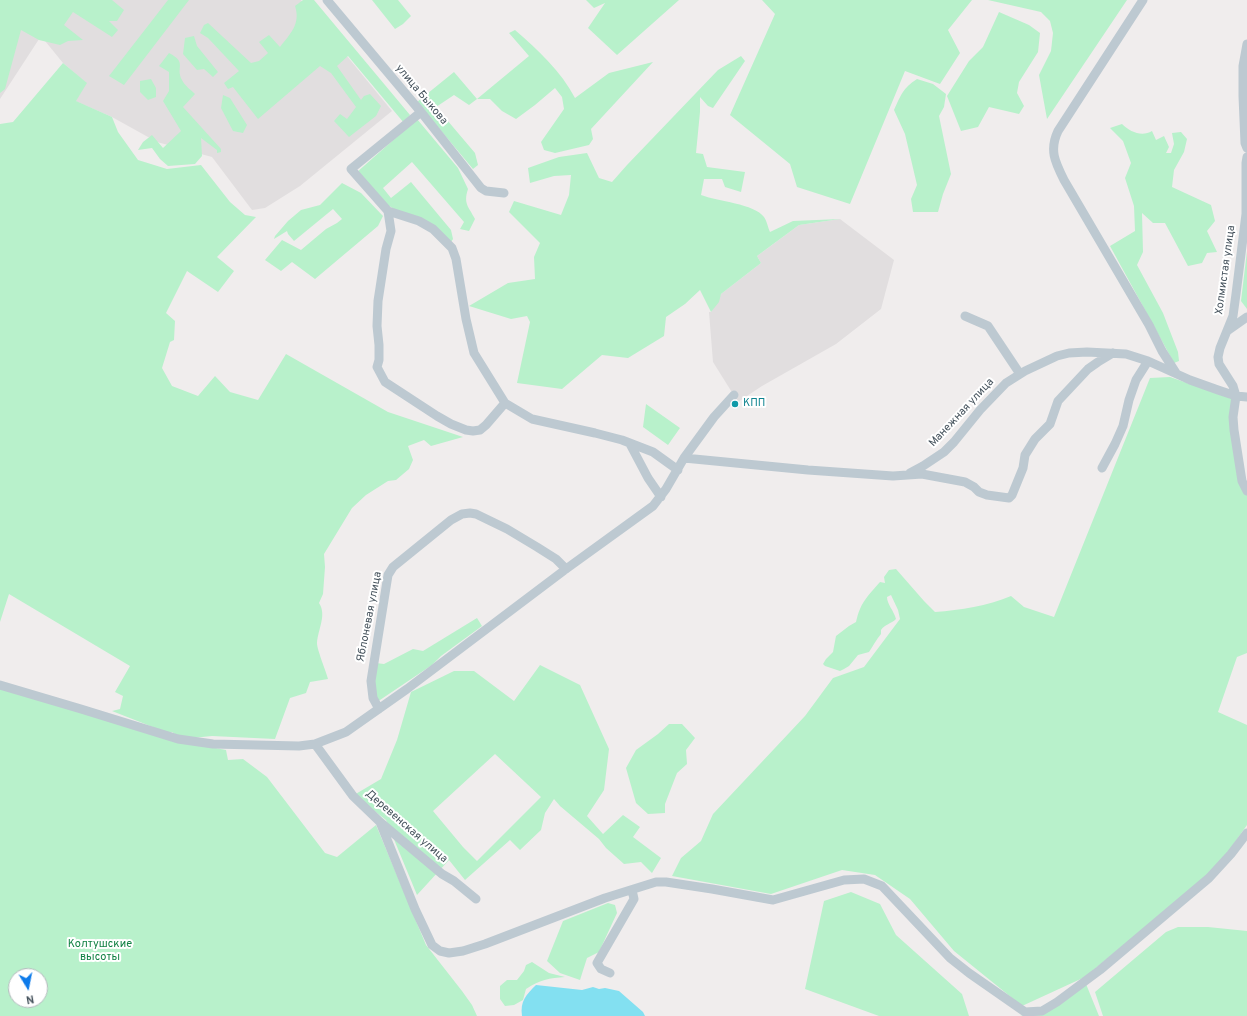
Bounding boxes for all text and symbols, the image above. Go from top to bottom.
street label: улица Быкова [392,62,450,128]
street label: Холмистая улица [1213,224,1239,316]
street label: Манежная улица [927,376,997,450]
place label: КПП [743,397,765,411]
marker: КПП [730,399,740,409]
street label: Яблоневая улица [355,571,385,663]
street label: Деревенская улица [362,788,450,866]
park label: Колтушские высоты [68,938,132,964]
north arrow [8,968,48,1008]
text: N [25,991,35,1006]

